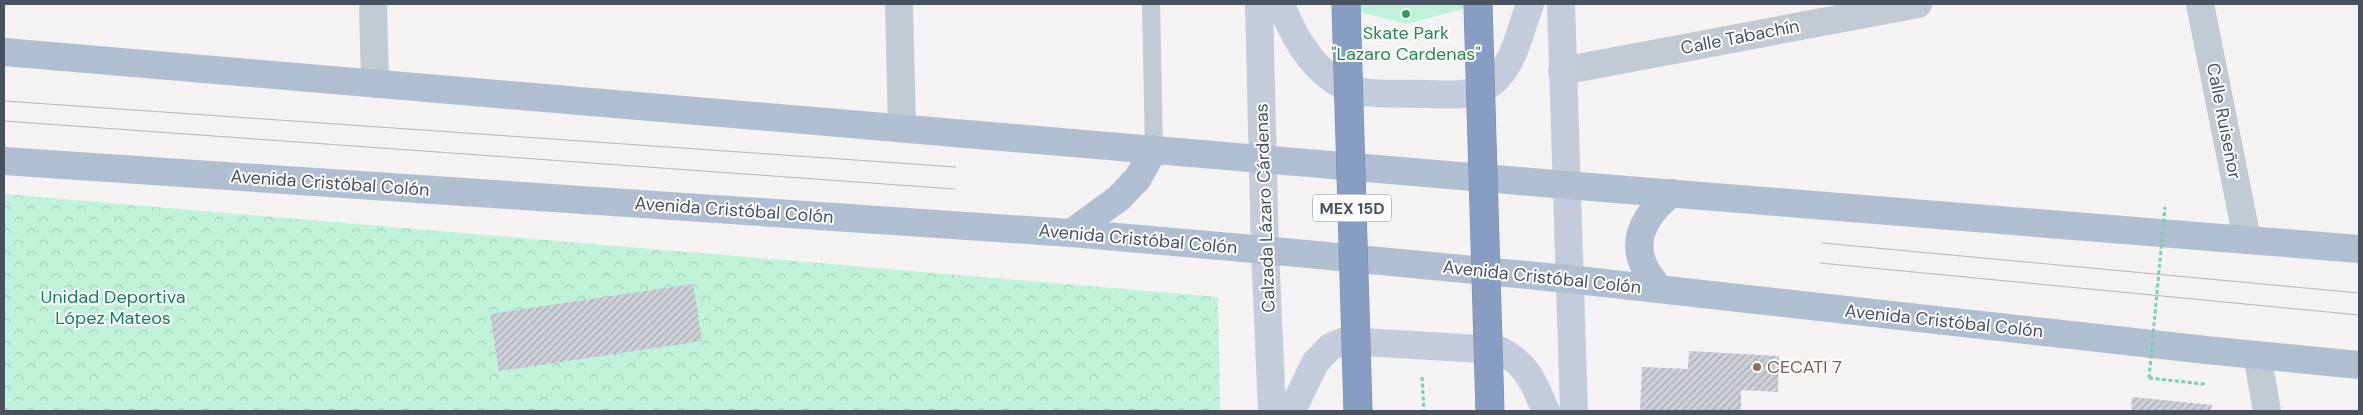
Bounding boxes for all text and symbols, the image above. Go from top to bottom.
marker: Skate Park "Lazaro Cardenas" [1400,8,1412,20]
street label: Calle Tabachín [1679,14,1801,60]
place label: Skate Park "Lazaro Cardenas" [1331,21,1481,66]
street label: Calle Ruiseñor [2201,61,2247,182]
street label: Calzada Lázaro Cárdenas [1249,103,1281,313]
street label: Avenida Cristóbal Colón [230,164,430,202]
street label: Avenida Cristóbal Colón [634,191,834,229]
road number: MEX 15D [1313,194,1391,222]
street label: Avenida Cristóbal Colón [1038,218,1238,260]
street label: Avenida Cristóbal Colón [1442,255,1642,299]
park label: Unidad Deportiva López Mateos [40,285,186,330]
street label: Avenida Cristóbal Colón [1844,299,2044,343]
place label: CECATI 7 [1767,355,1842,379]
marker: CECATI 7 [1751,361,1763,373]

